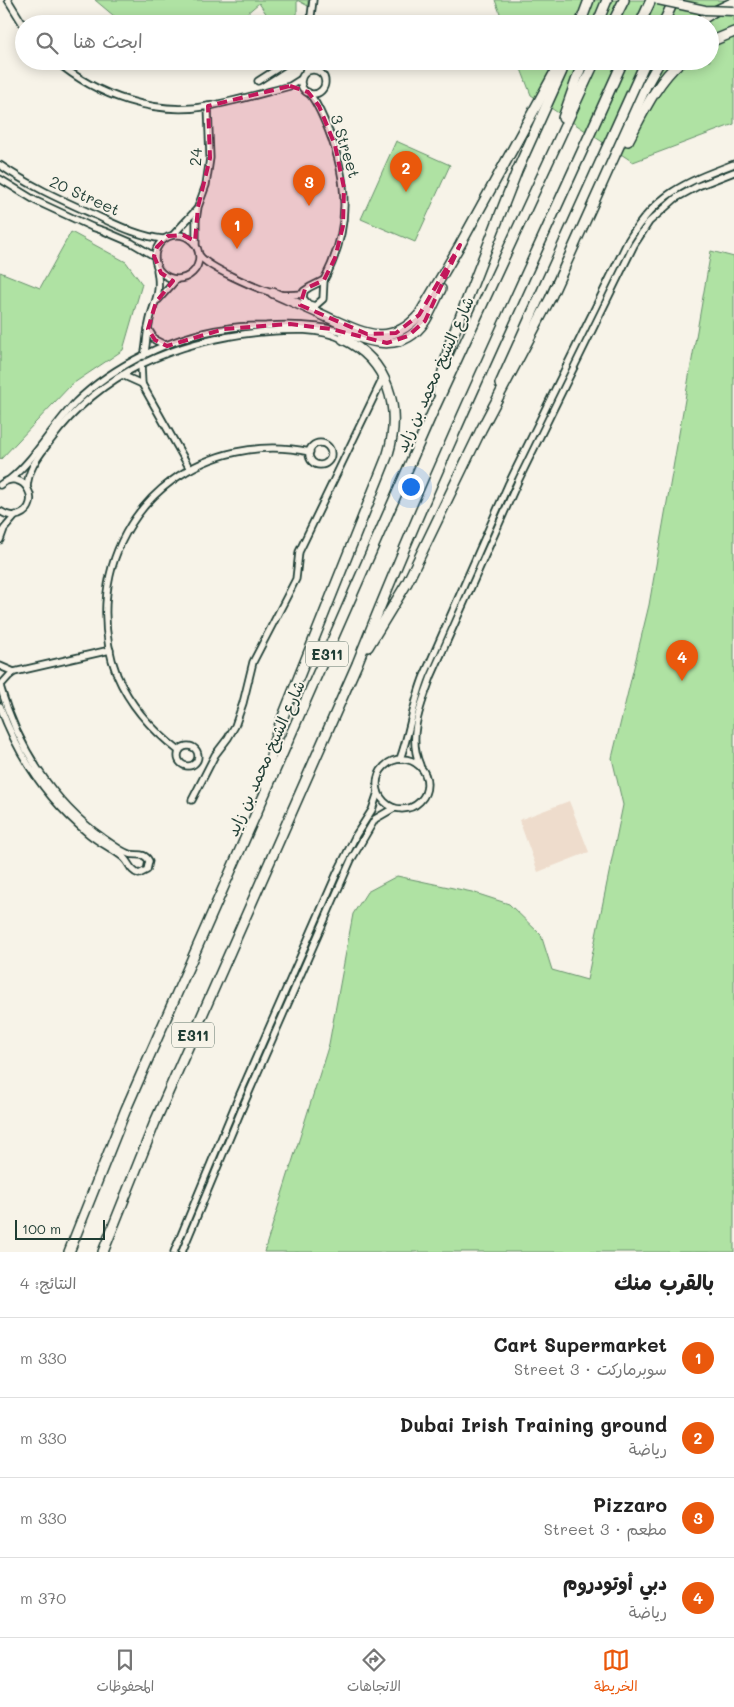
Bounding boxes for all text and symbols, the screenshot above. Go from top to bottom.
search box [15,15,719,70]
text: ابحث هنا [73,28,143,53]
icon: search [33,29,61,57]
street label: 3 Street [326,112,366,180]
street label: 24 [184,147,206,167]
pin: 2 [390,151,422,192]
pin: 3 [293,165,325,206]
street label: 20 Street [47,170,123,220]
pin: 1 [221,208,253,249]
street label: شارع الشيخ محمد بن زايد [390,293,480,456]
your location [398,474,424,500]
pin: 4 [666,640,698,681]
road number: E311 [306,642,348,666]
street label: شارع الشيخ محمد بن زايد [221,677,311,840]
road number: E311 [172,1022,214,1048]
scale bar [15,1217,105,1240]
text: 100 m [22,1219,61,1238]
text: بالقرب منك [614,1268,714,1295]
text: النتائج: 4 [20,1272,76,1293]
text: Cart Supermarket [493,1332,667,1357]
text: 330 m [20,1347,67,1368]
text: 1 [694,1347,702,1368]
text: سوبرماركت · 3 Street [514,1358,667,1379]
text: Dubai Irish Training ground [400,1412,667,1437]
text: 330 m [20,1427,67,1448]
text: 2 [694,1427,702,1448]
text: رياضة [629,1438,667,1459]
text: Pizzaro [593,1492,667,1517]
text: 330 m [20,1507,67,1528]
text: 3 [693,1507,703,1528]
text: مطعم · 3 Street [544,1518,667,1539]
text: دبي أوتودروم [563,1570,667,1595]
text: 370 m [20,1587,66,1608]
text: 4 [693,1587,703,1608]
text: رياضة [629,1601,667,1622]
tab: المحفوظات [96,1646,154,1699]
tab: الاتجاهات [347,1646,401,1699]
tab: الخريطة [594,1646,638,1699]

